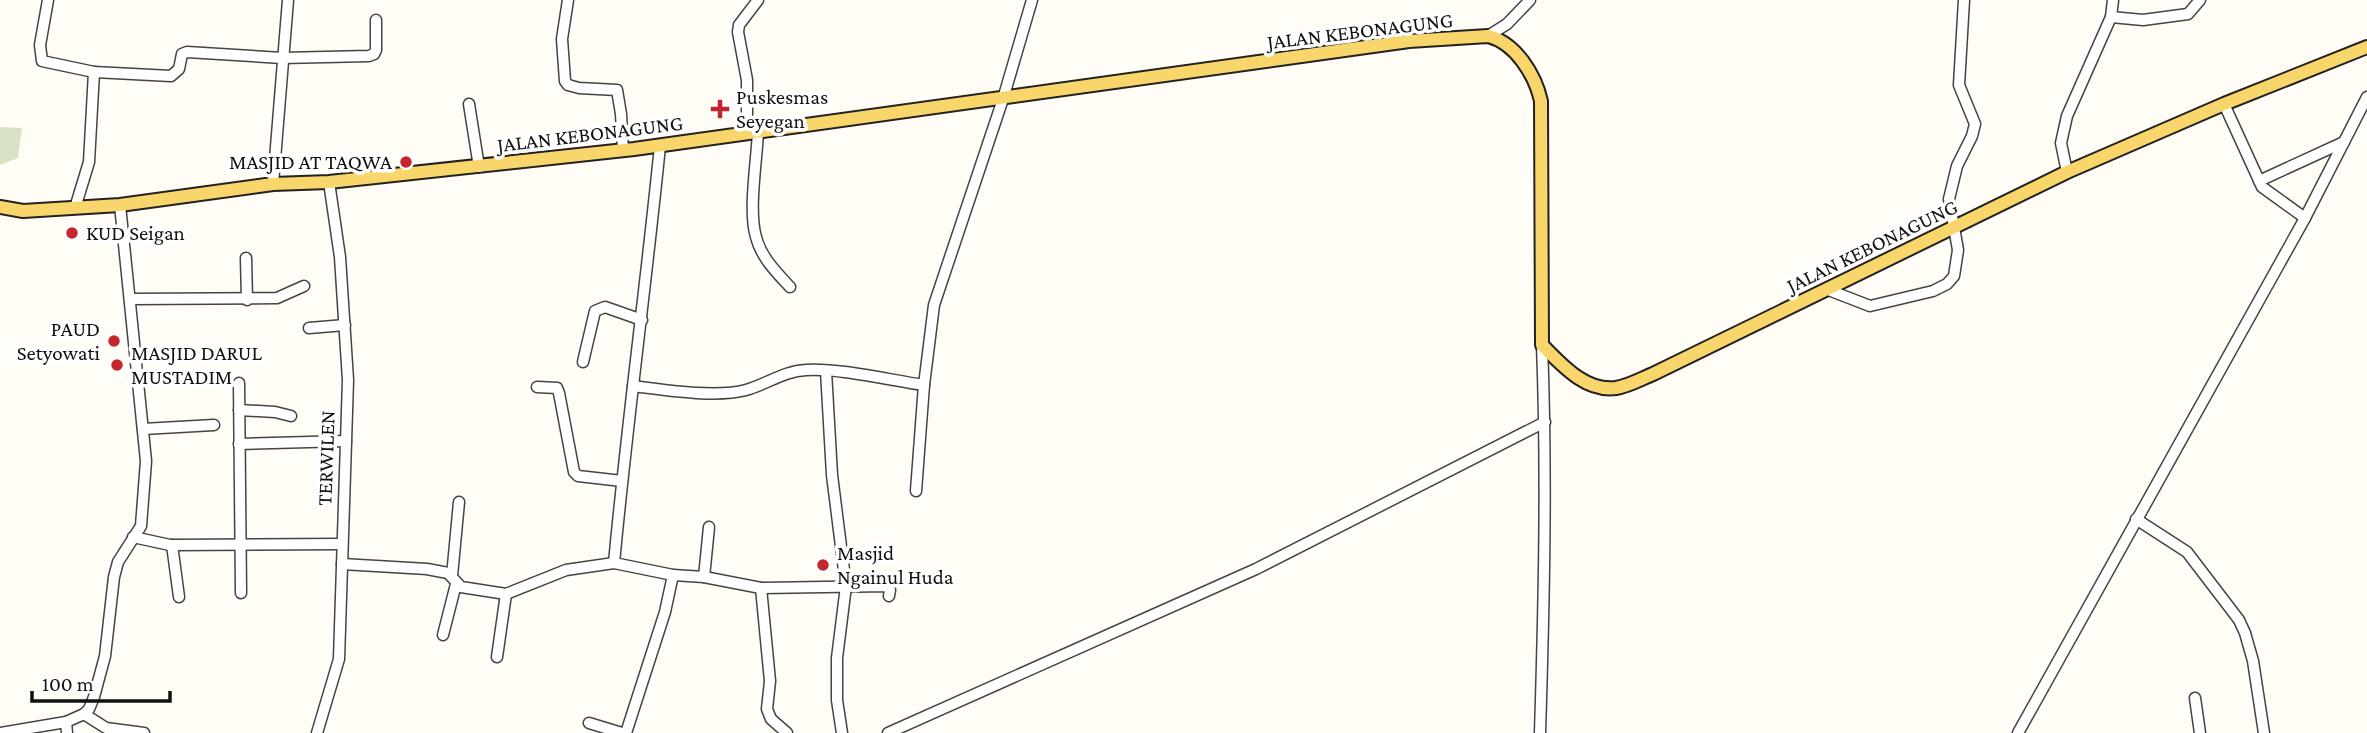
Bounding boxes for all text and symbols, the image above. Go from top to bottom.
street label: JALAN KEBONAGUNG [1264,8,1454,55]
place label: Puskesmas Seyegan [736,85,828,133]
marker: Puskesmas Seyegan [710,99,730,119]
street label: JALAN KEBONAGUNG [494,111,684,158]
place label: MASJID AT TAQWA [229,150,392,174]
marker: MASJID AT TAQWA [398,154,414,170]
street label: JALAN KEBONAGUNG [1781,194,1961,299]
place label: KUD Seigan [86,221,185,245]
marker: KUD Seigan [64,225,80,241]
place label: PAUD Setyowati [17,317,101,365]
marker: PAUD Setyowati [106,333,122,349]
place label: MASJID DARUL MUSTADIM [131,341,262,389]
marker: MASJID DARUL MUSTADIM [109,357,125,373]
street label: TERWILEN [312,410,340,506]
place label: Masjid Ngainul Huda [837,541,954,589]
marker: Masjid Ngainul Huda [815,557,831,573]
scale bar [32,660,170,704]
text: 100 m [42,672,94,696]

